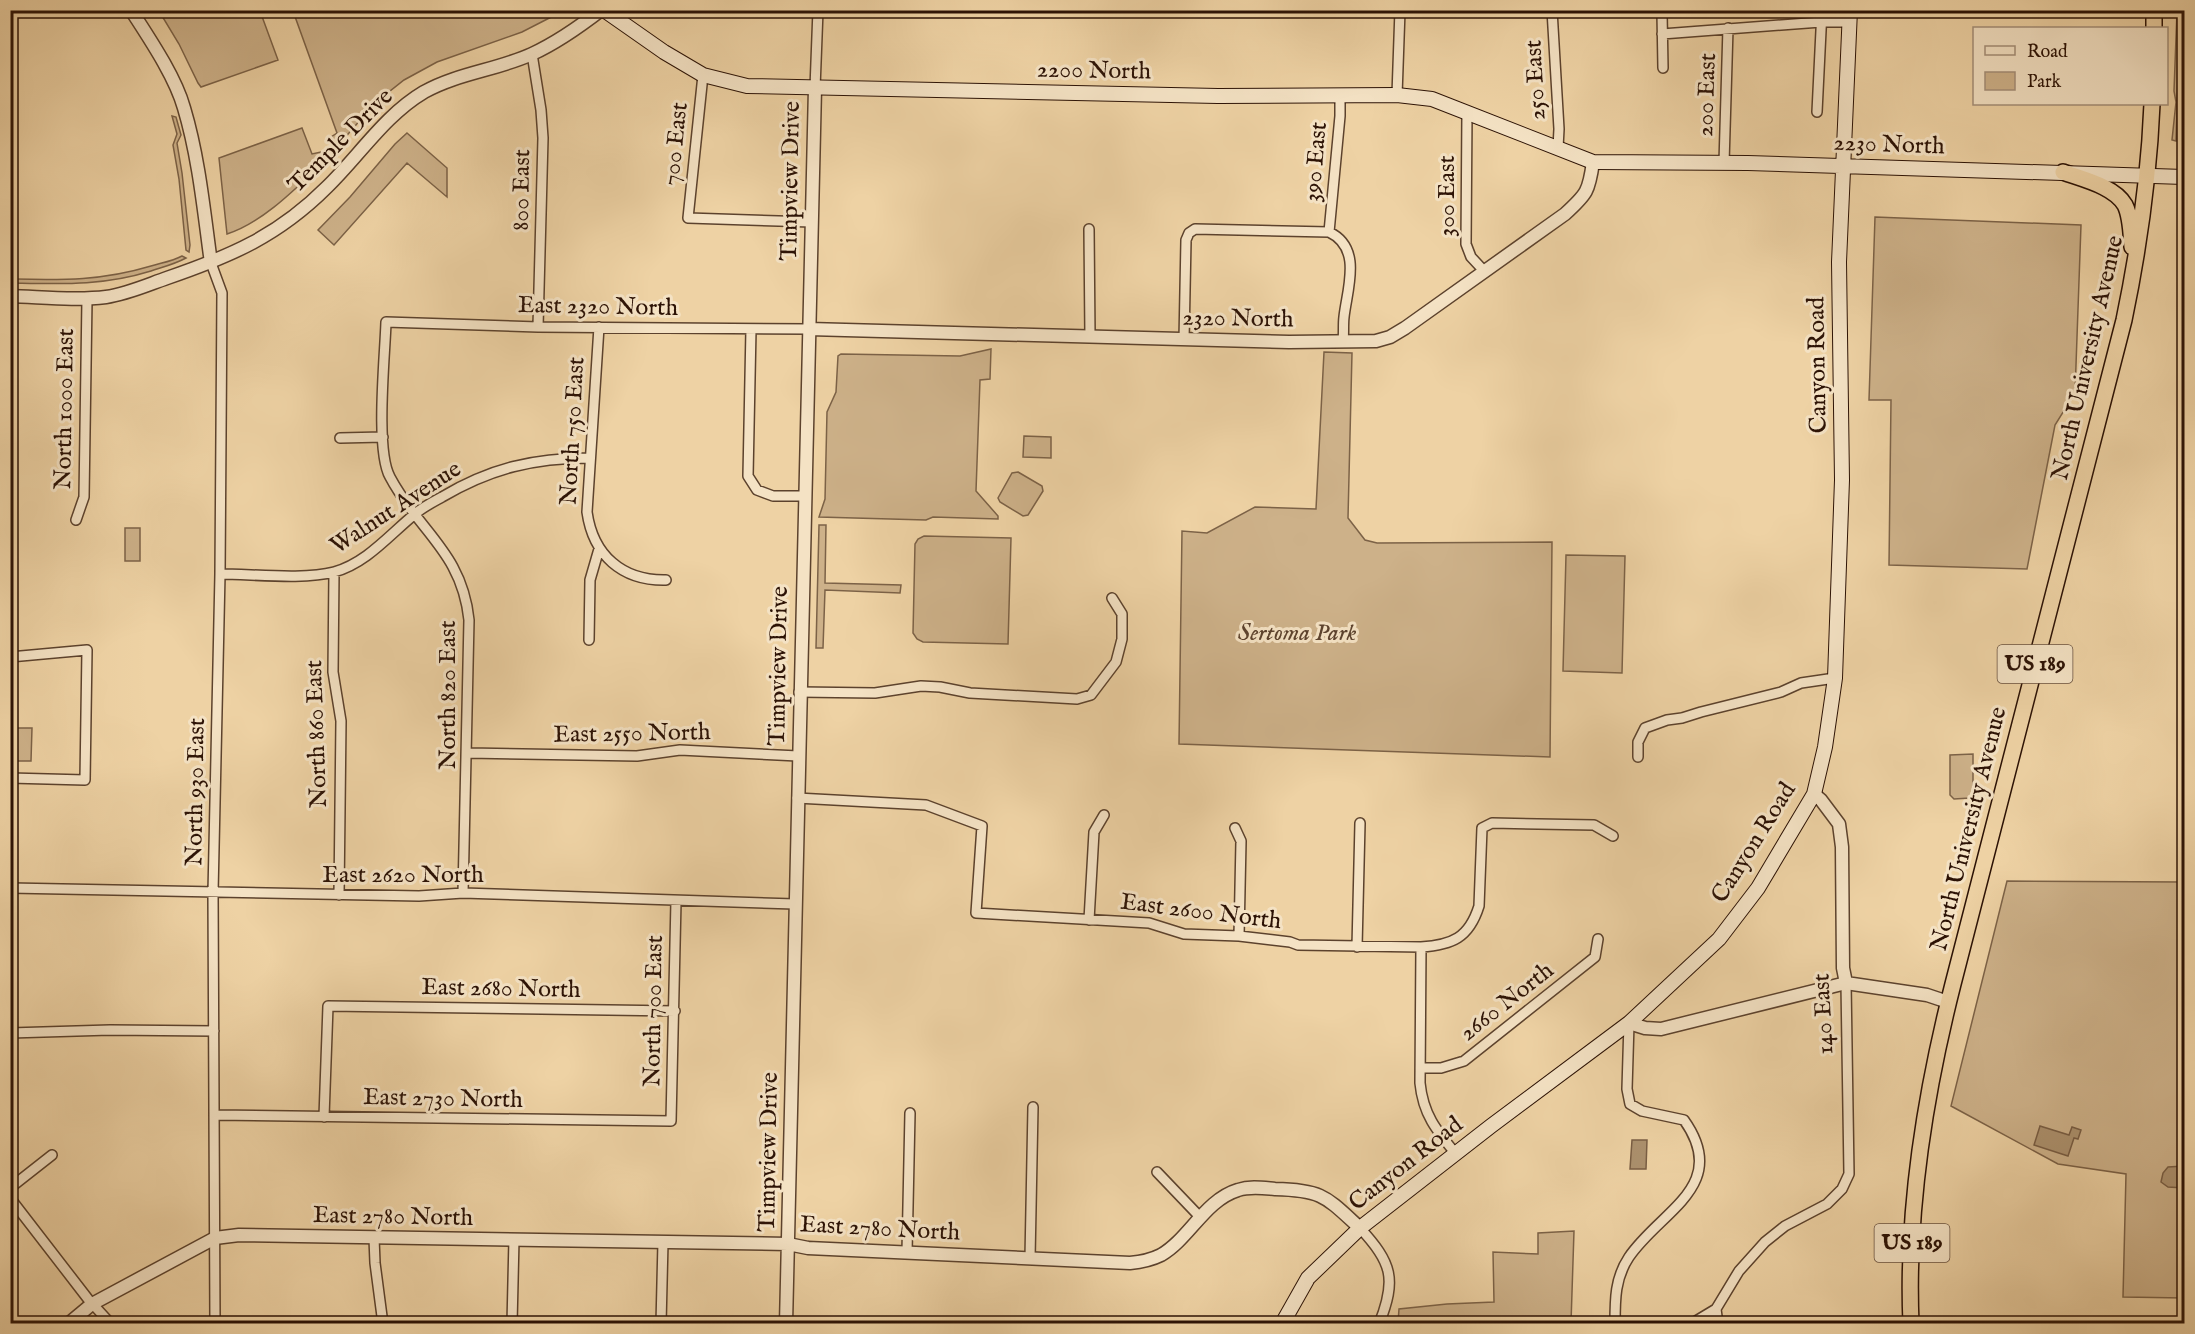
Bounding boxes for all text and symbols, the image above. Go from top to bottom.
legend [1973,27,2168,105]
street label: 250 East [1518,39,1554,121]
text: Road [2027,41,2068,64]
street label: 200 East [1690,53,1724,137]
street label: 2200 North [1037,55,1152,87]
text: Park [2027,71,2062,94]
street label: Temple Drive [282,82,400,200]
street label: 700 East [656,101,696,187]
street label: Timpview Drive [774,101,808,261]
street label: 390 East [1297,121,1335,203]
street label: 2230 North [1833,128,1945,162]
street label: 800 East [506,149,538,231]
street label: 300 East [1432,155,1463,237]
street label: North University Avenue [2045,232,2131,484]
street label: East 2320 North [518,290,679,324]
street label: Canyon Road [1801,296,1835,434]
street label: 2320 North [1182,303,1294,335]
street label: North 1000 East [48,328,82,490]
street label: North 750 East [554,356,592,506]
street label: Walnut Avenue [325,454,467,562]
street label: Timpview Drive [762,586,796,746]
park label: Sertoma Park [1238,618,1357,649]
street label: North 820 East [433,620,464,770]
road number: US 189 [1998,645,2072,683]
street label: North 860 East [299,659,335,809]
street label: North University Avenue [1924,704,2014,954]
street label: East 2550 North [553,717,711,751]
street label: North 930 East [179,718,213,866]
street label: Canyon Road [1705,777,1803,909]
street label: East 2620 North [322,860,484,891]
street label: East 2600 North [1119,887,1283,937]
street label: North 700 East [637,935,671,1087]
street label: 2660 North [1454,955,1561,1048]
street label: East 2680 North [421,972,581,1006]
street label: 140 East [1806,973,1842,1055]
street label: Timpview Drive [752,1072,786,1232]
street label: East 2730 North [363,1082,523,1116]
street label: Canyon Road [1343,1110,1470,1218]
street label: East 2780 North [313,1200,474,1234]
street label: East 2780 North [799,1209,961,1249]
road number: US 189 [1874,1224,1950,1262]

